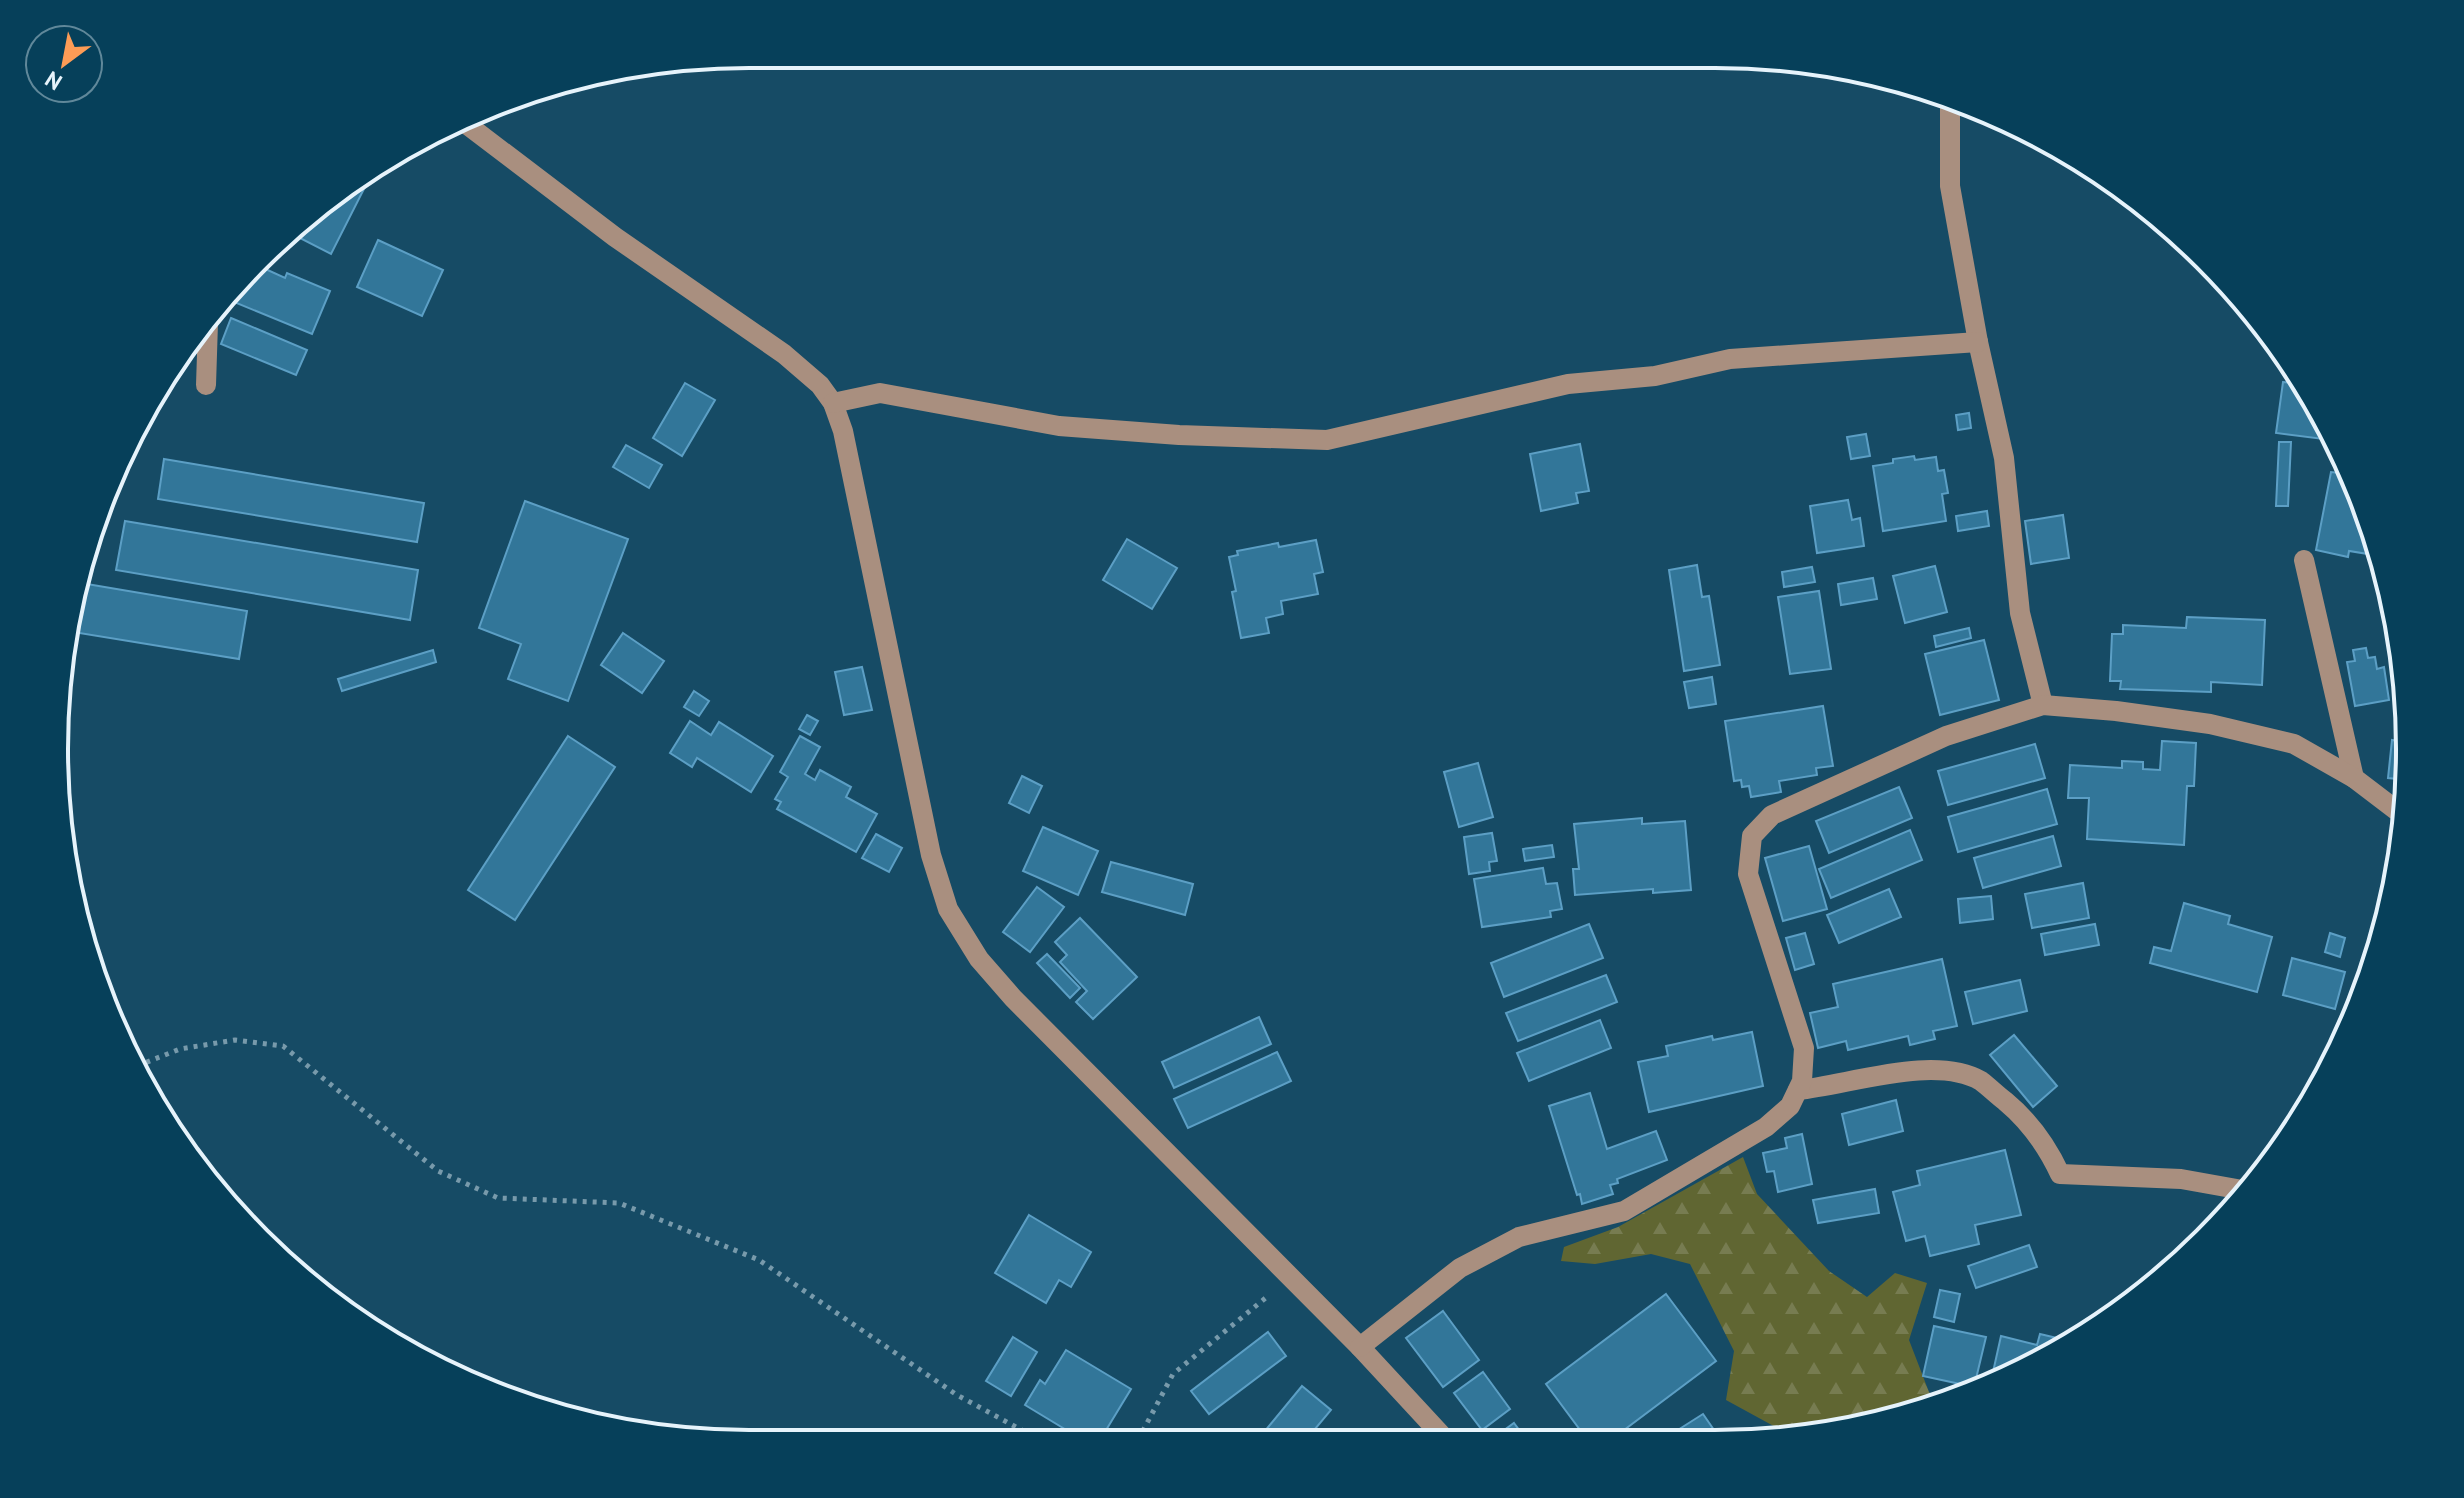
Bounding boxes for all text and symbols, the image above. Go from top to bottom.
north arrow [24,24,104,104]
text: N [40,65,67,97]

